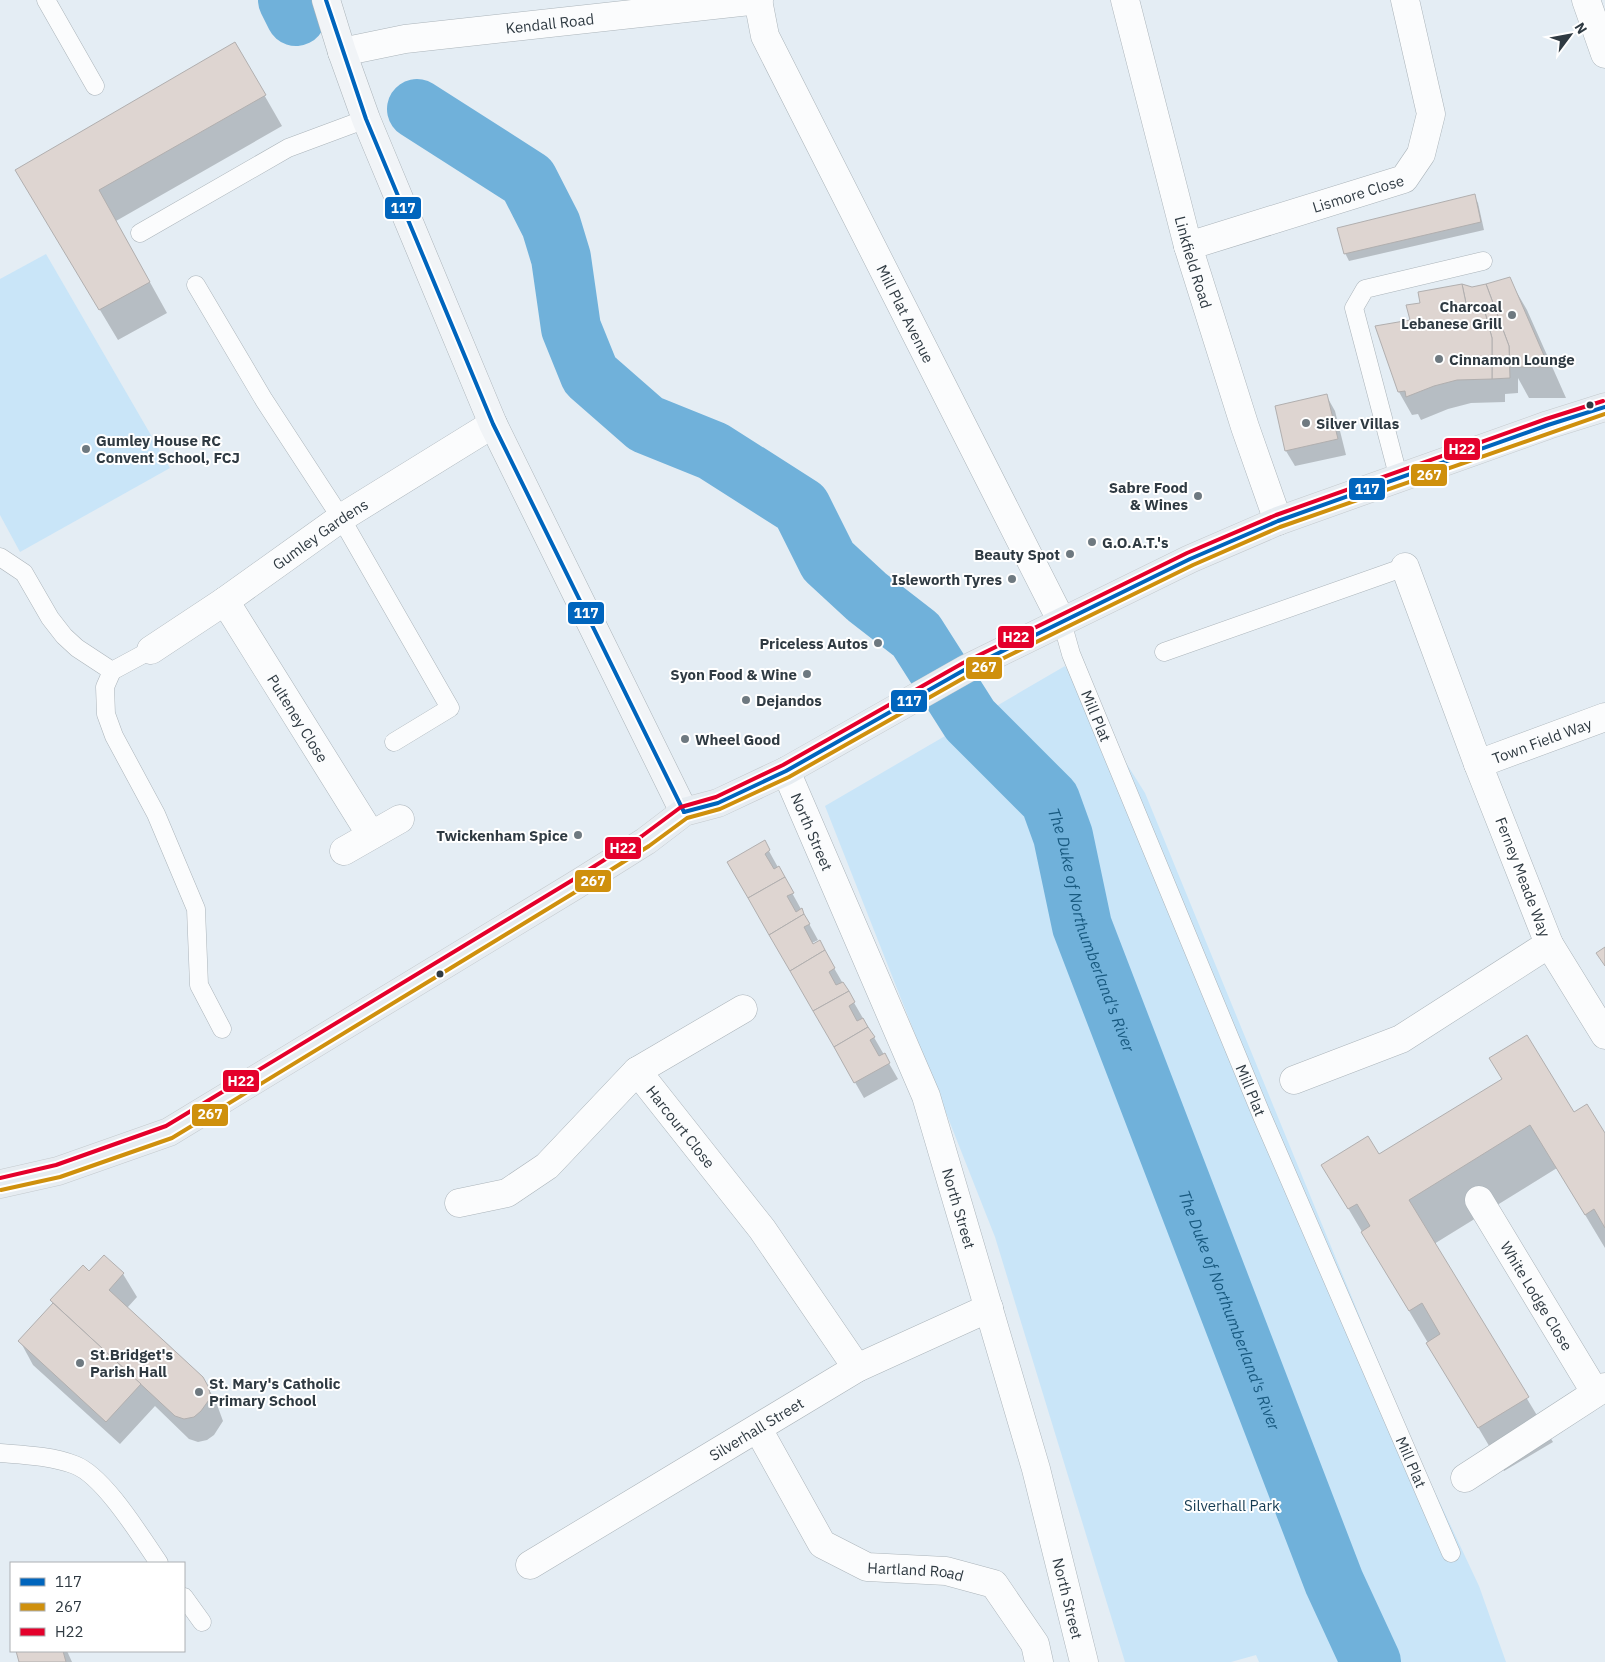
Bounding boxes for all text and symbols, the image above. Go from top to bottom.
street label: Kendall Road [505,9,595,37]
north arrow [1545,10,1595,60]
text: N [1571,19,1591,37]
street label: Lismore Close [1310,170,1406,216]
line badge: 117 [384,196,422,220]
text: 117 [390,199,416,217]
street label: Linkfield Road [1171,214,1217,311]
street label: Mill Plat Avenue [873,261,939,366]
place label: Charcoal Lebanese Grill [1401,297,1502,333]
marker: Charcoal Lebanese Grill [1506,309,1518,321]
place label: Cinnamon Lounge [1449,350,1575,369]
marker: Cinnamon Lounge [1433,353,1445,365]
unlabelled marker [1585,400,1595,410]
place label: Silver Villas [1316,414,1400,433]
marker: Silver Villas [1300,417,1312,429]
place label: Gumley House RC Convent School, FCJ [96,431,240,467]
line badge: H22 [1443,437,1481,461]
text: H22 [1449,440,1475,458]
marker: Gumley House RC Convent School, FCJ [80,443,92,455]
line badge: 267 [1410,463,1448,487]
text: 267 [1416,466,1442,484]
line badge: 117 [1348,477,1386,501]
place label: Sabre Food & Wines [1109,478,1188,514]
text: 117 [1354,480,1380,498]
marker: Sabre Food & Wines [1192,490,1204,502]
street label: Gumley Gardens [268,494,371,574]
place label: G.O.A.T.'s [1102,533,1169,552]
marker: G.O.A.T.'s [1086,536,1098,548]
place label: Beauty Spot [974,545,1060,564]
marker: Beauty Spot [1064,548,1076,560]
place label: Isleworth Tyres [892,570,1002,589]
marker: Isleworth Tyres [1006,573,1018,585]
line badge: 117 [567,601,605,625]
text: 117 [573,604,599,622]
line badge: H22 [997,625,1035,649]
text: H22 [1003,628,1029,646]
place label: Priceless Autos [759,634,868,653]
marker: Priceless Autos [872,637,884,649]
line badge: 267 [965,656,1003,680]
text: 267 [971,658,997,676]
place label: Syon Food & Wine [670,665,797,684]
marker: Syon Food & Wine [801,668,813,680]
street label: Pulteney Close [263,671,333,766]
street label: Mill Plat [1077,687,1116,744]
line badge: 117 [890,689,928,713]
place label: Dejandos [756,691,822,710]
text: 117 [896,692,922,710]
marker: Dejandos [740,694,752,706]
street label: Town Field Way [1489,713,1595,768]
place label: Wheel Good [695,730,780,749]
marker: Wheel Good [679,733,691,745]
street label: North Street [787,790,837,874]
water label: The Duke of Northumberland's River [1044,805,1140,1056]
street label: Ferney Meade Way [1491,814,1555,940]
place label: Twickenham Spice [436,826,568,845]
marker: Twickenham Spice [572,829,584,841]
line badge: H22 [604,836,642,860]
text: H22 [610,839,636,857]
line badge: 267 [574,869,612,893]
text: 267 [580,872,606,890]
unlabelled marker [435,969,445,979]
street label: Mill Plat [1232,1061,1270,1119]
line badge: H22 [222,1069,260,1093]
text: H22 [228,1072,254,1090]
street label: Harcourt Close [642,1081,720,1172]
line badge: 267 [191,1103,229,1127]
text: 267 [197,1105,223,1123]
street label: North Street [938,1166,980,1251]
water label: The Duke of Northumberland's River [1174,1187,1285,1434]
street label: White Lodge Close [1497,1238,1577,1354]
place label: St.Bridget's Parish Hall [90,1345,174,1381]
marker: St.Bridget's Parish Hall [74,1357,86,1369]
place label: St. Mary's Catholic Primary School [209,1374,341,1410]
marker: St. Mary's Catholic Primary School [193,1386,205,1398]
street label: Silverhall Street [705,1393,807,1464]
street label: Mill Plat [1392,1433,1431,1490]
park label: Silverhall Park [1184,1496,1280,1515]
street label: North Street [1049,1556,1087,1641]
street label: Hartland Road [867,1558,966,1585]
legend [10,1562,185,1652]
text: 117 [55,1572,82,1591]
text: 267 [55,1597,82,1616]
text: H22 [55,1622,84,1641]

